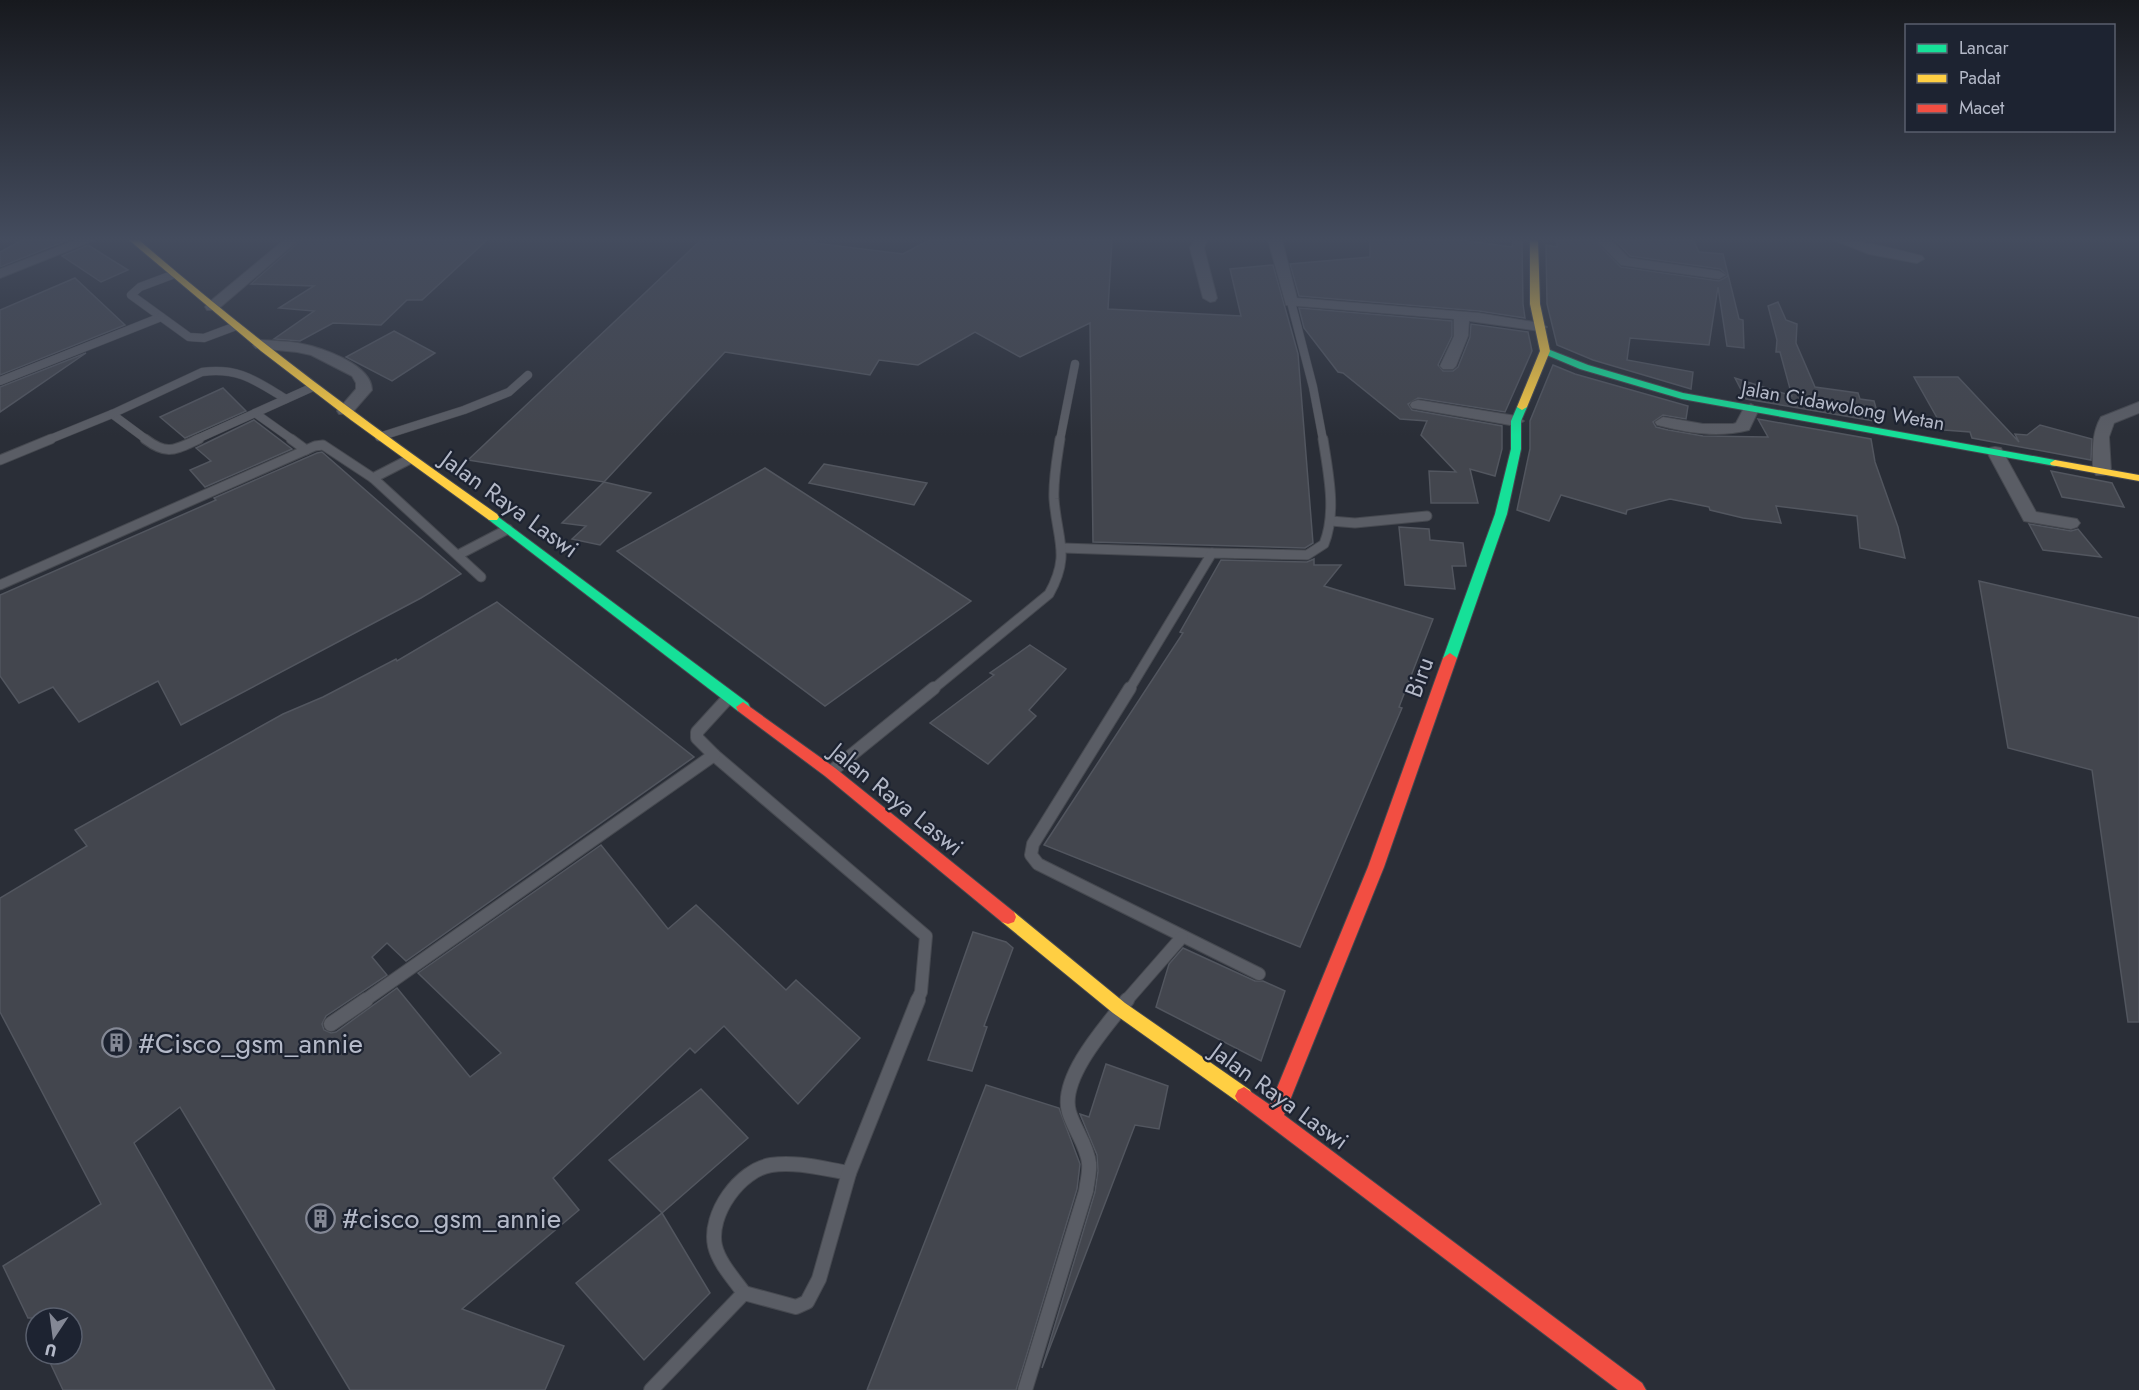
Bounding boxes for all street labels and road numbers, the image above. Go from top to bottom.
street label: Jalan Cidawolong Wetan [1736,373,1947,438]
street label: Jalan Raya Laswi [431,440,586,566]
street label: Biru [1396,652,1442,702]
street label: Jalan Raya Laswi [820,732,971,864]
street label: Jalan Raya Laswi [1201,1032,1356,1158]

